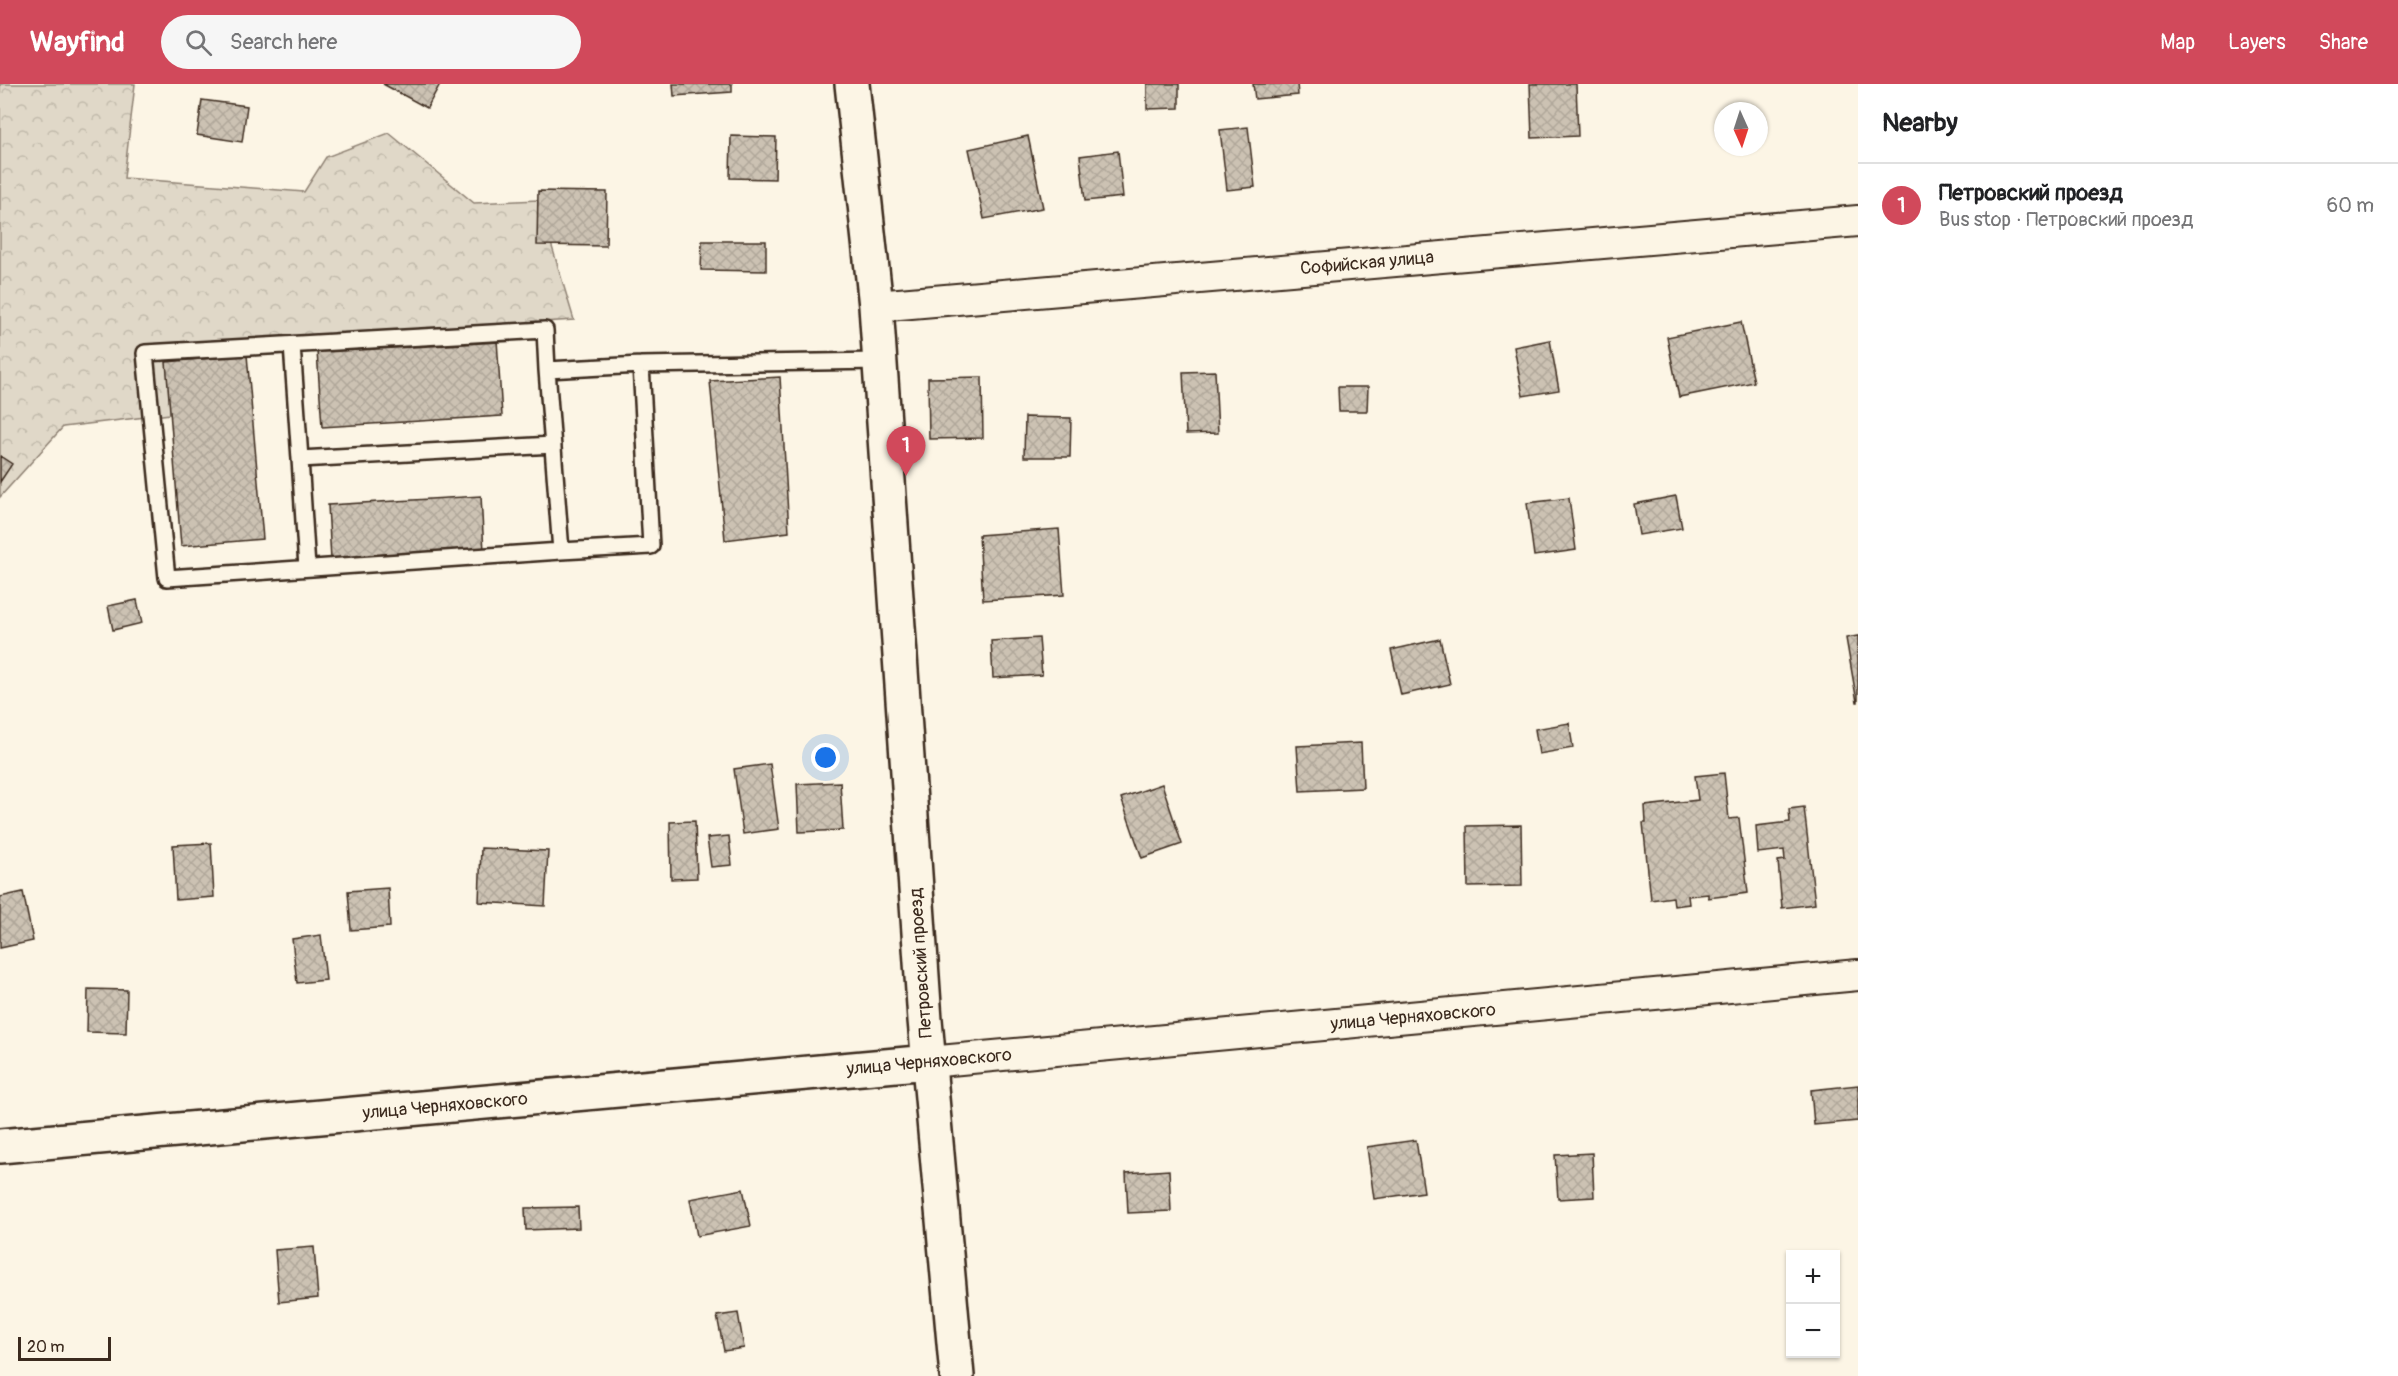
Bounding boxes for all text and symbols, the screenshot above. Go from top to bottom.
search box [161,15,581,69]
text: Wayfind [30,25,125,60]
icon: search [182,26,215,59]
text: Search here [230,28,337,56]
text: Map [2160,29,2195,56]
text: Layers [2228,29,2286,56]
text: Share [2319,29,2368,56]
north arrow [1714,102,1768,156]
text: Nearby [1882,107,1958,139]
text: Петровский проезд [1939,179,2123,207]
text: 1 [1898,193,1905,218]
text: 60 m [2327,193,2374,218]
text: Bus stop · Петровский проезд [1939,207,2193,232]
street label: Софийская улица [1299,246,1435,280]
pin: 1 [886,426,926,476]
your location [811,743,840,772]
street label: Петровский проезд [904,887,938,1039]
street label: улица Черняховского [1328,998,1497,1036]
street label: улица Черняховского [844,1043,1013,1081]
street label: улица Черняховского [360,1087,529,1125]
map controls [1786,1250,1840,1358]
button: + [1786,1250,1840,1304]
button: − [1786,1304,1840,1358]
scale bar [18,1334,111,1362]
text: 20 m [27,1337,65,1357]

